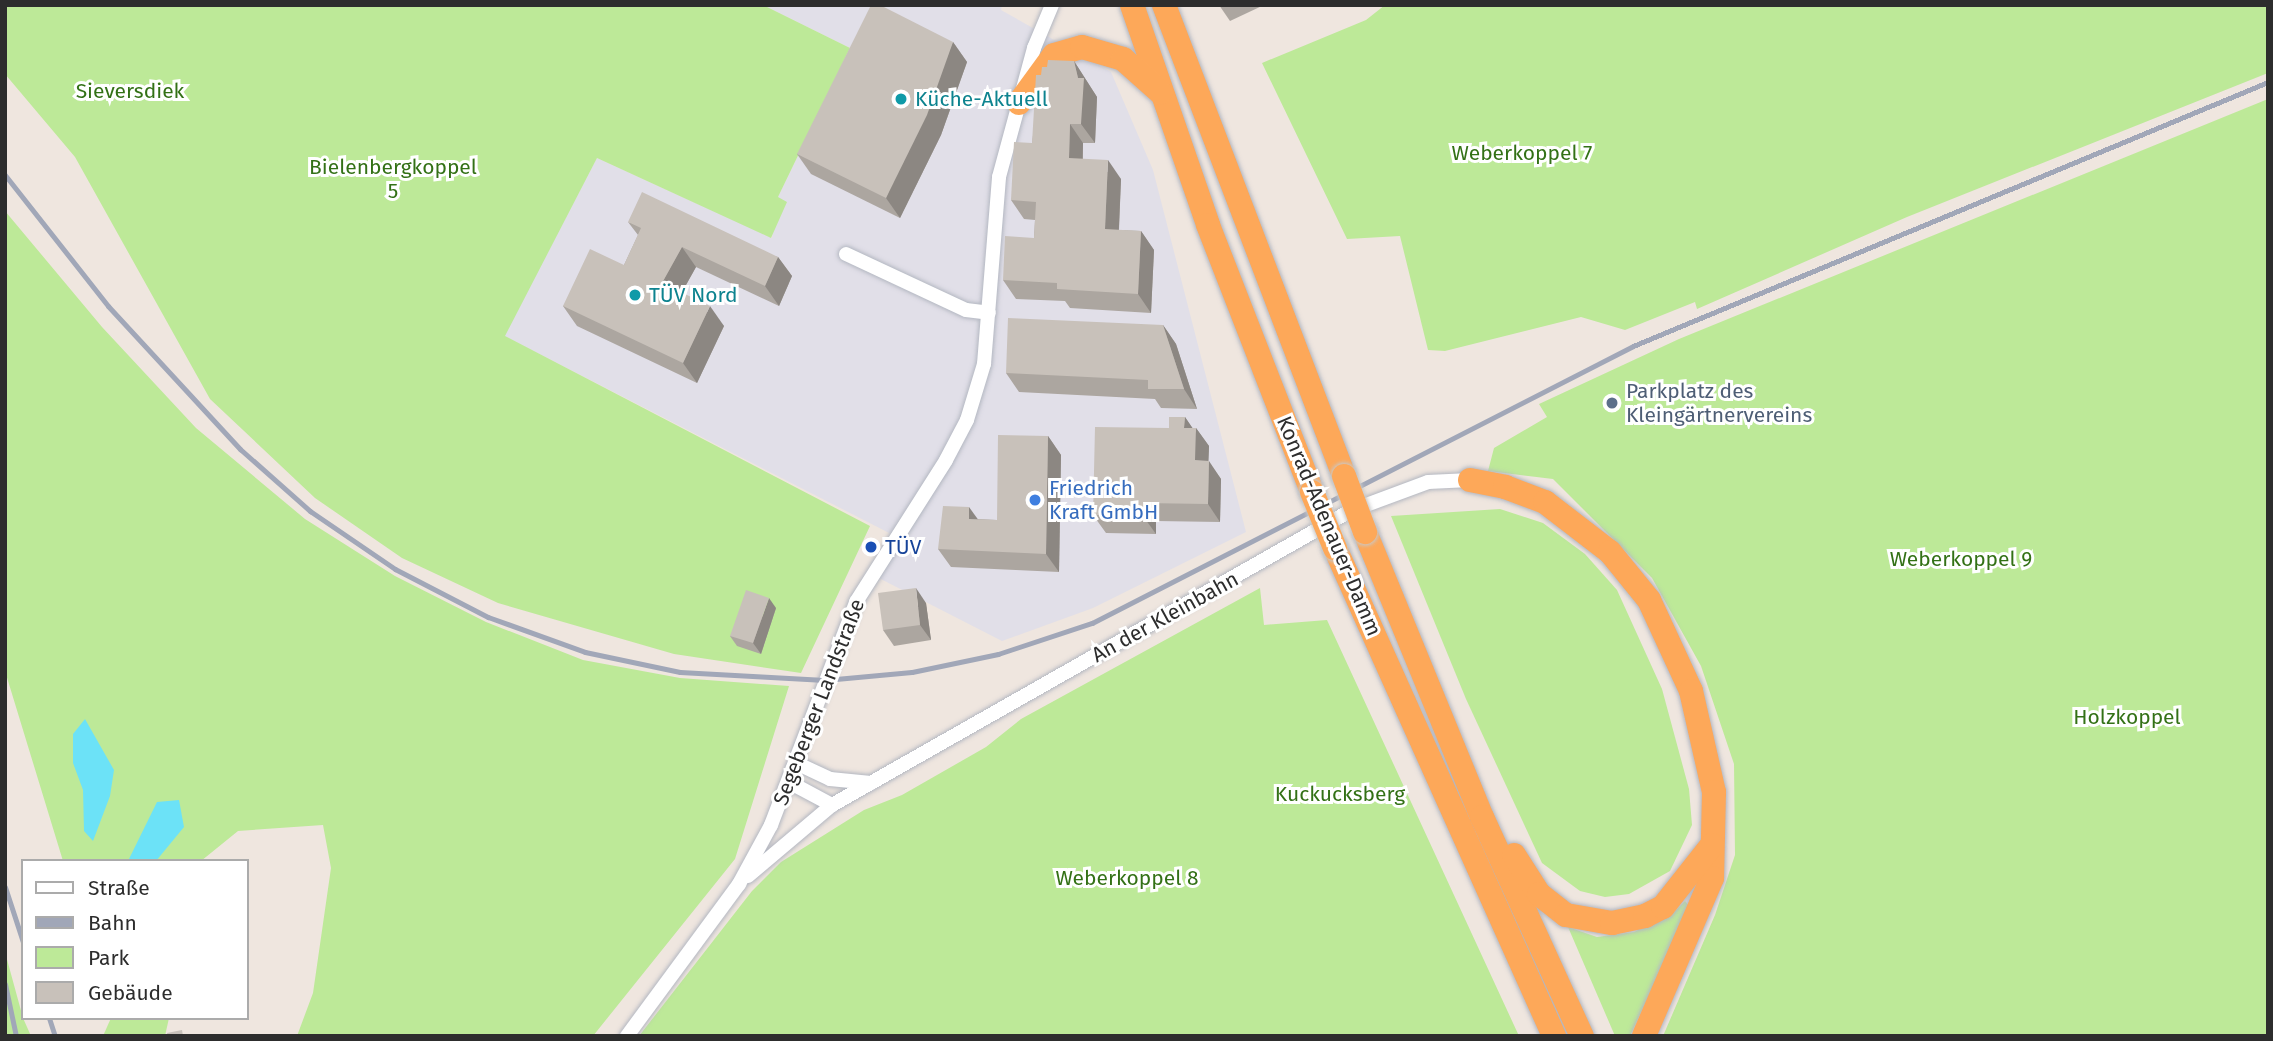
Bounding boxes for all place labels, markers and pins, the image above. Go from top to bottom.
place label: Küche-Aktuell [915,86,1048,112]
marker: Küche-Aktuell [893,91,909,107]
place label: TÜV Nord [649,282,738,308]
marker: TÜV Nord [627,287,643,303]
place label: Parkplatz des Kleingärtnervereins [1626,378,1812,428]
marker: Parkplatz des Kleingärtnervereins [1604,395,1620,411]
place label: Friedrich Kraft GmbH [1049,475,1158,525]
marker: Friedrich Kraft GmbH [1027,492,1043,508]
place label: TÜV [885,534,921,560]
marker: TÜV [863,539,879,555]

